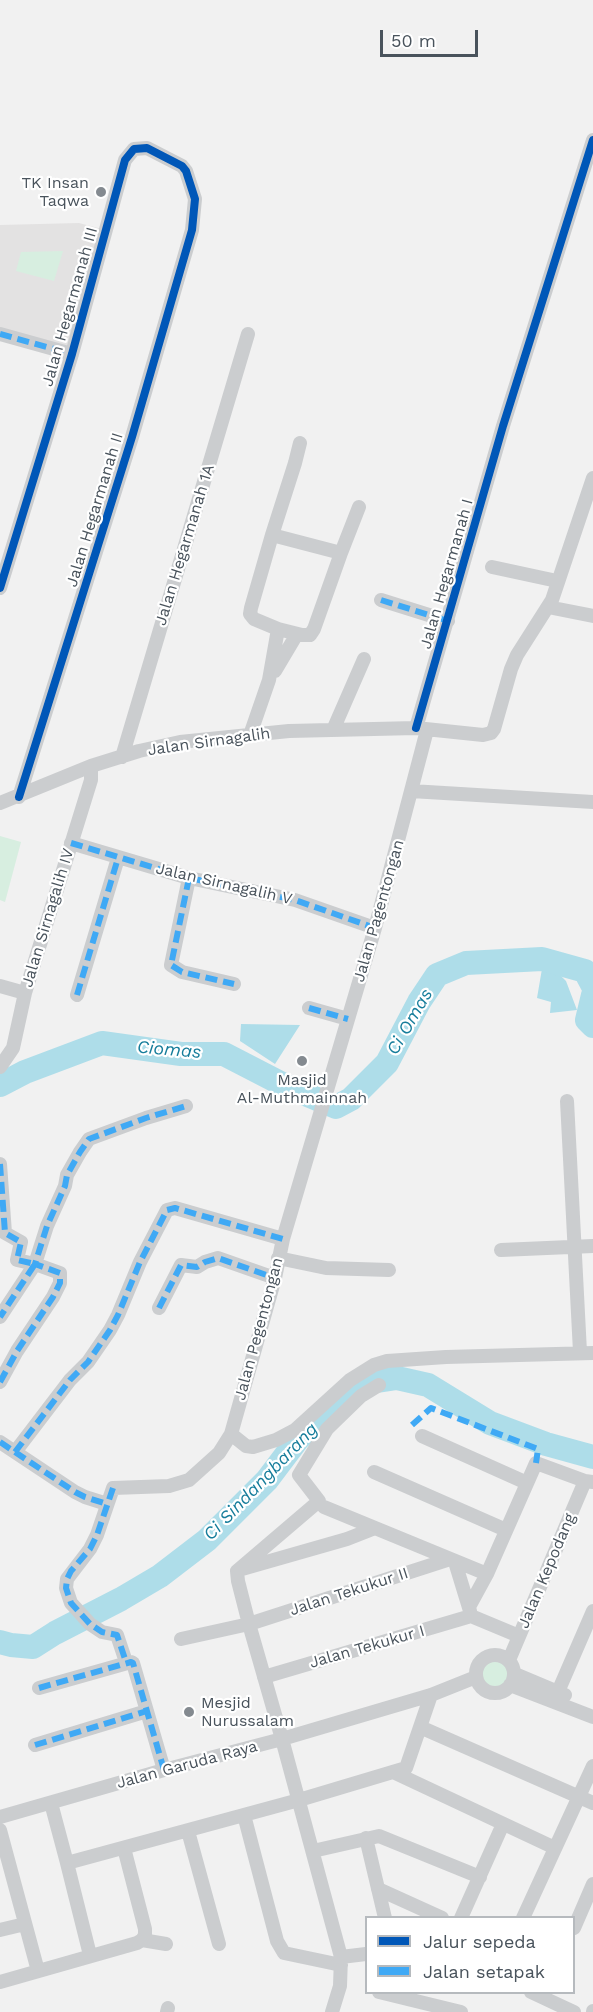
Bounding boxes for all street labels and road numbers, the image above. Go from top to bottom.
street label: Jalan Hegarmanah III [38,225,102,389]
street label: Jalan Hegarmanah II [62,431,128,589]
street label: Jalan Hegarmanah 1A [151,462,219,628]
street label: Jalan Hegarmanah I [416,497,478,651]
street label: Jalan Sirnagalih [146,724,272,760]
street label: Jalan Pagentongan [349,838,409,984]
street label: Jalan Sirnagalih IV [18,846,78,990]
street label: Jalan Sirnagalih V [154,859,294,909]
street label: Jalan Pegentongan [231,1255,287,1403]
street label: Jalan Kepodang [514,1510,580,1632]
street label: Jalan Tekukur II [287,1564,411,1620]
street label: Jalan Tekukur I [307,1621,427,1673]
street label: Jalan Garuda Raya [114,1737,260,1793]

